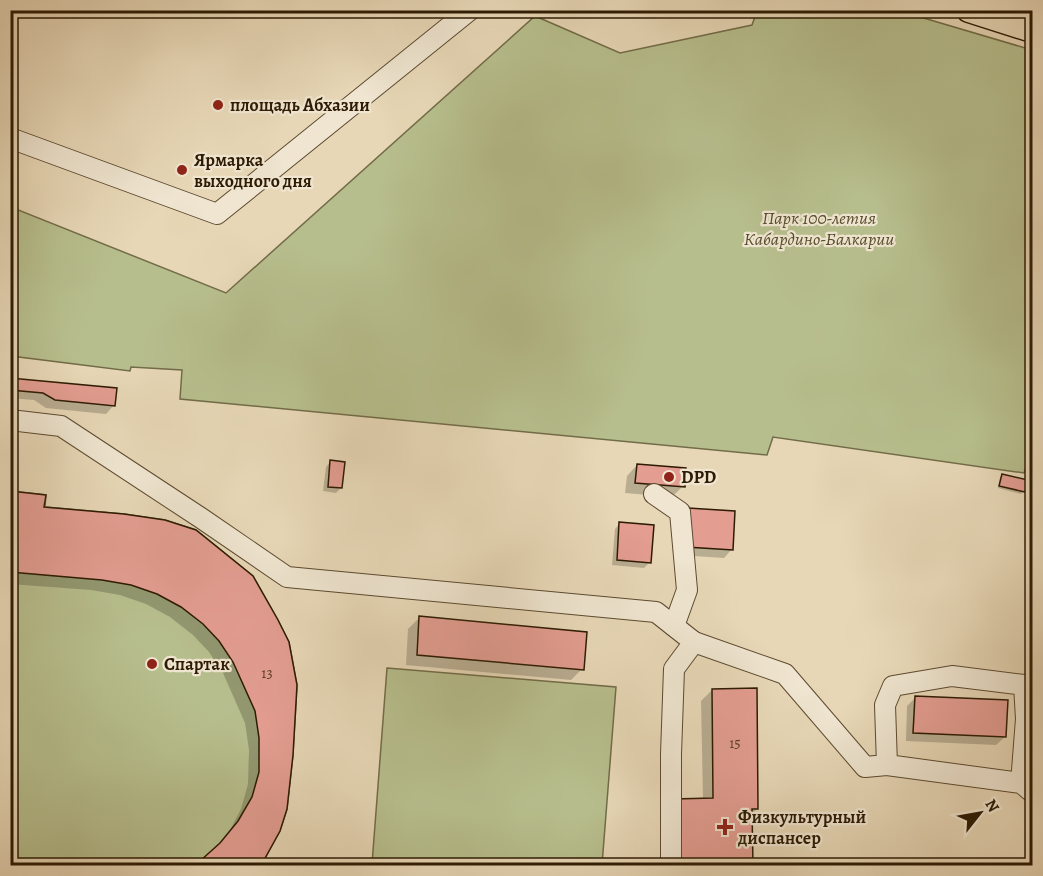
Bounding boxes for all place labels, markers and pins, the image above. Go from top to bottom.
place label: площадь Абхазии [230,93,370,117]
marker: площадь Абхазии [211,98,225,112]
place label: Ярмарка выходного дня [194,148,312,193]
marker: Ярмарка выходного дня [175,163,189,177]
place label: DPD [681,465,716,489]
marker: DPD [662,470,676,484]
place label: Спартак [164,652,230,676]
marker: Спартак [145,657,159,671]
place label: Физкультурный диспансер [737,805,867,850]
marker: Физкультурный диспансер [716,818,734,836]

